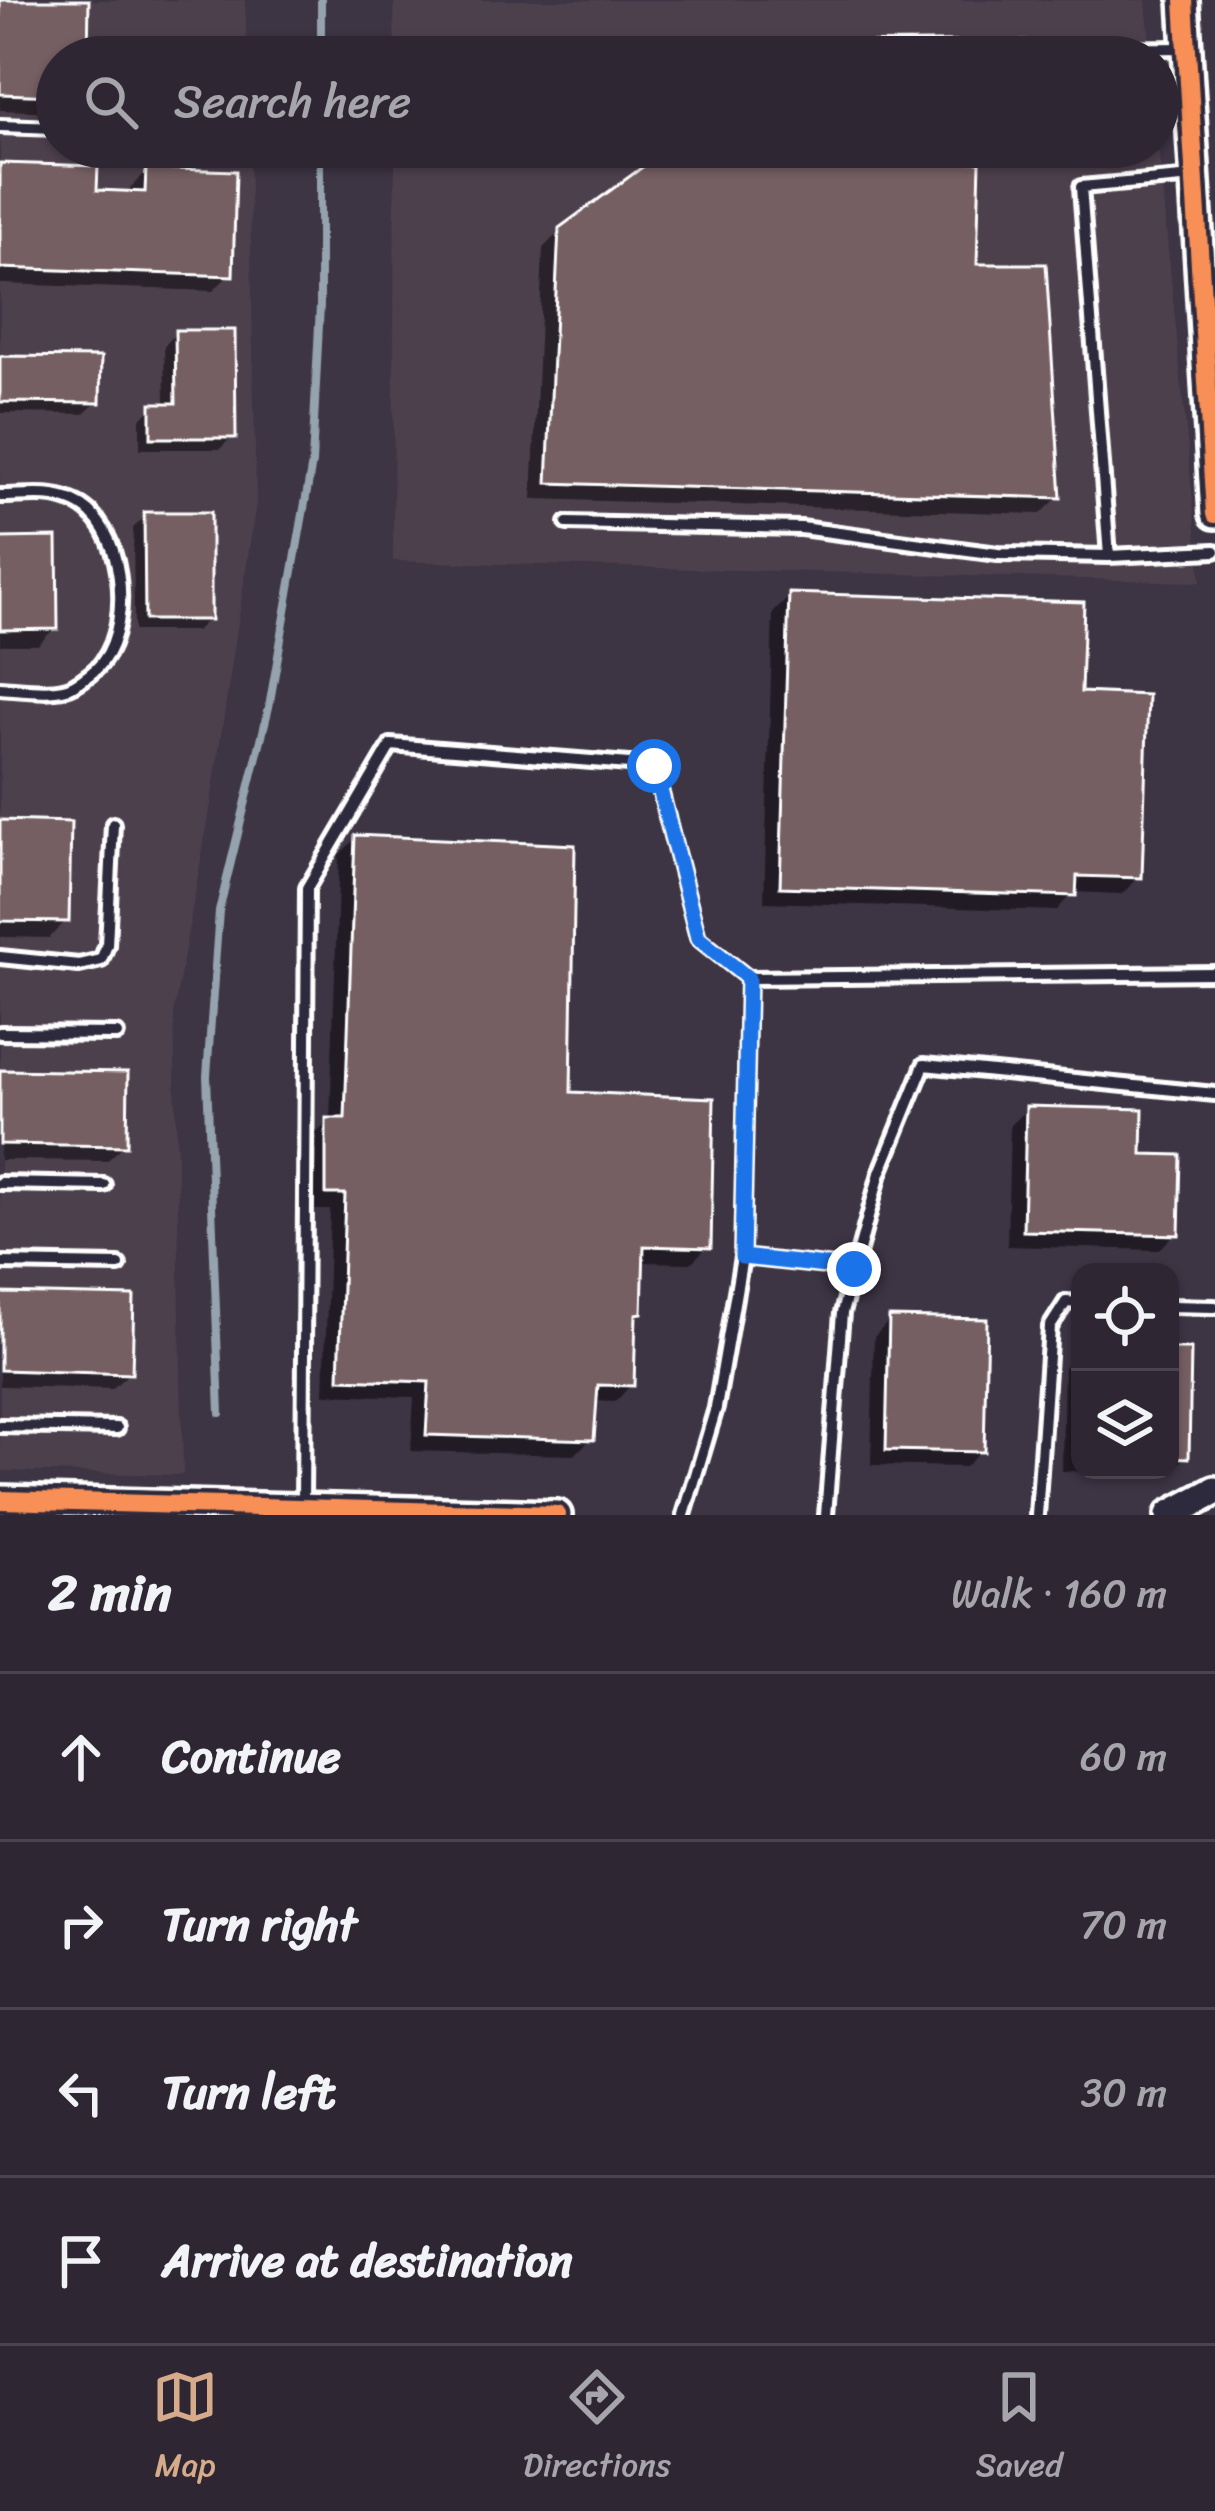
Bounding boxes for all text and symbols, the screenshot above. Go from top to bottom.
search box [36,36,1179,168]
text: Search here [174,62,411,142]
icon: search [78,69,144,135]
route start [627,739,681,793]
route end [827,1242,881,1296]
map controls [1071,1263,1179,1479]
button: locate [1071,1263,1179,1371]
button: layers [1071,1371,1179,1479]
text: 2 min [48,1548,171,1638]
text: Walk · 160 m [951,1559,1167,1628]
text: Continue [162,1717,341,1797]
text: 60 m [1080,1722,1167,1791]
icon: ahead [48,1724,114,1790]
text: Turn right [162,1885,357,1965]
text: 70 m [1080,1890,1167,1959]
icon: right [48,1892,114,1958]
text: Turn left [162,2053,335,2133]
text: 30 m [1081,2058,1167,2127]
icon: left [48,2060,114,2126]
text: Arrive at destination [162,2221,572,2301]
icon: arrive [48,2228,114,2294]
tab: Map [152,2364,218,2494]
tab: Directions [523,2364,671,2494]
tab: Saved [976,2364,1063,2494]

